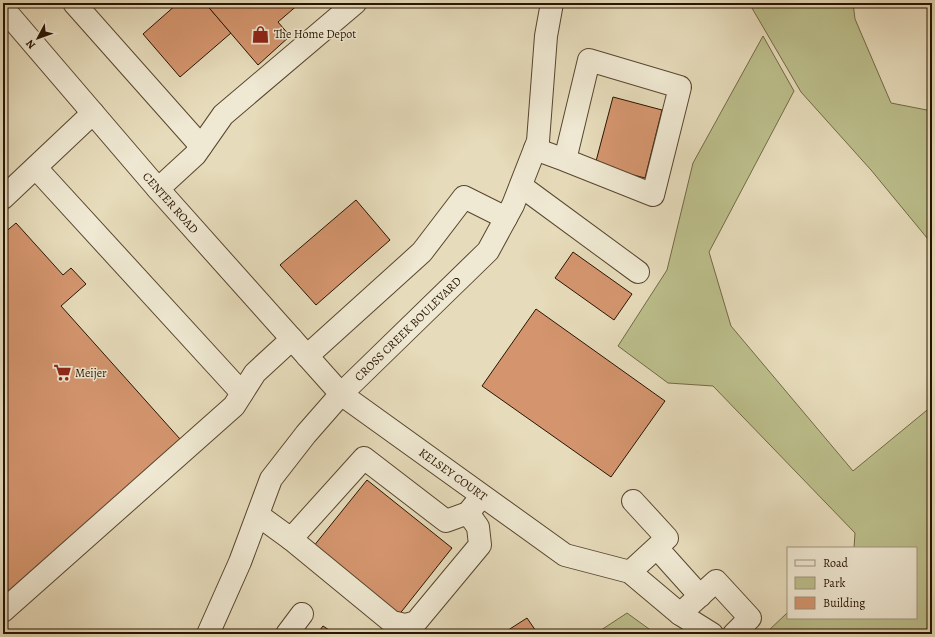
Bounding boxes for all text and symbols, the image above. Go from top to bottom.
north arrow [18,18,58,58]
shop icon: The Home Depot [251,24,271,44]
place label: The Home Depot [274,26,356,42]
text: N [23,36,39,52]
street label: CENTER ROAD [139,169,202,237]
street label: CROSS CREEK BOULEVARD [351,273,465,385]
supermarket icon: Meijer [52,363,72,383]
place label: Meijer [75,365,107,381]
street label: KELSEY COURT [416,445,491,505]
legend [787,547,917,619]
text: Road [823,555,849,571]
text: Park [823,575,846,591]
text: Building [823,595,865,611]

